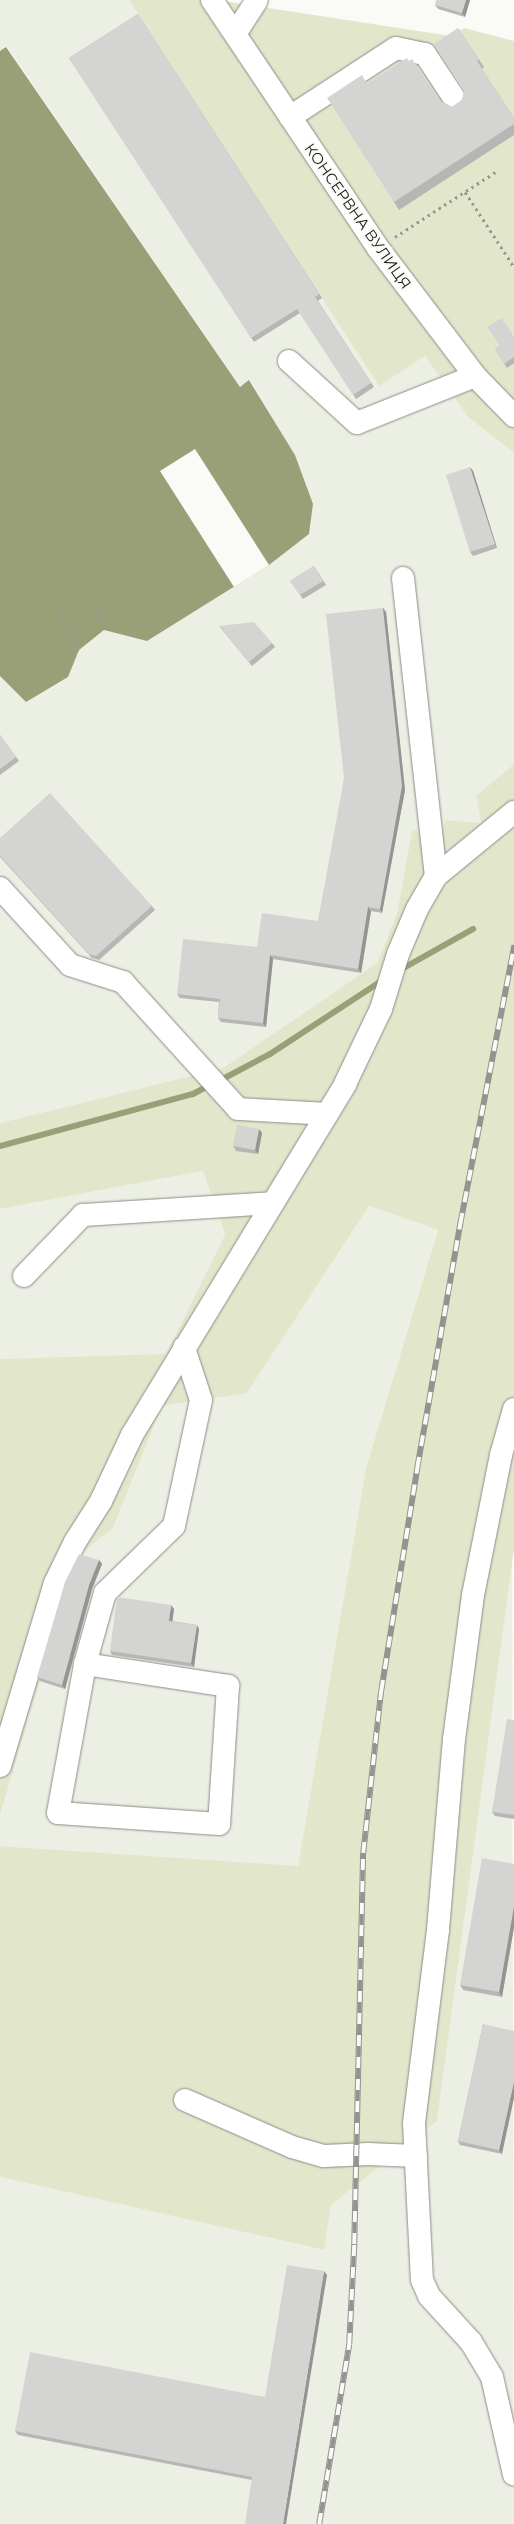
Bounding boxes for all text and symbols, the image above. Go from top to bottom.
street label: КОНСЕРВНА ВУЛИЦЯ [301,140,415,292]

